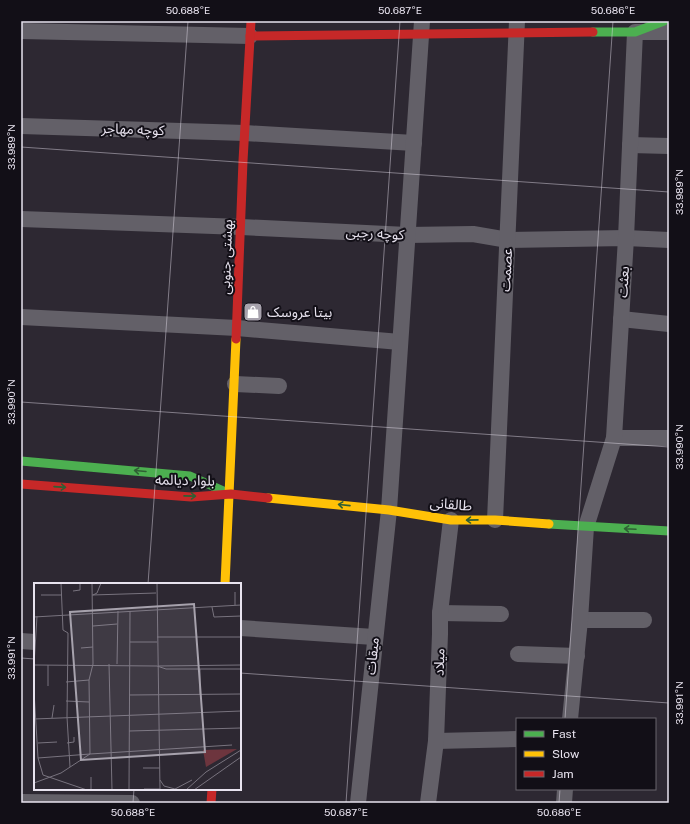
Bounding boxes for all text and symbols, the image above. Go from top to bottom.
text: 50.688°E [166,4,210,16]
text: 50.687°E [378,4,422,16]
text: 50.686°E [591,4,635,16]
street label: کوچه مهاجر [100,120,165,140]
text: 33.989°N [5,124,17,170]
text: 33.989°N [673,169,685,215]
street label: بهشتی جنوبی [217,219,236,295]
street label: کوچه رجبی [345,223,405,245]
street label: عصمت [497,248,515,292]
street label: بعثت [614,265,632,298]
shop icon: بیتا عروسک [242,301,264,323]
place label: بیتا عروسک [267,304,332,321]
text: 33.990°N [5,379,17,425]
text: 33.990°N [673,424,685,470]
one-way arrow [134,468,147,475]
street label: بلوار دیالمه [155,471,215,490]
one-way arrow [53,483,66,490]
one-way arrow [183,492,196,500]
street label: طالقانی [429,494,473,515]
one-way arrow [337,501,350,509]
one-way arrow [466,516,479,524]
one-way arrow [624,526,637,533]
inset map [34,583,241,790]
text: 33.991°N [5,636,17,680]
street label: میقات [362,637,382,675]
street label: میلاد [431,648,448,676]
text: 33.991°N [673,681,685,725]
legend [516,718,656,790]
text: Fast [552,727,577,741]
text: Slow [552,747,580,761]
text: Jam [552,767,574,781]
text: 50.688°E [111,806,155,818]
text: 50.687°E [324,806,368,818]
text: 50.686°E [537,806,581,818]

